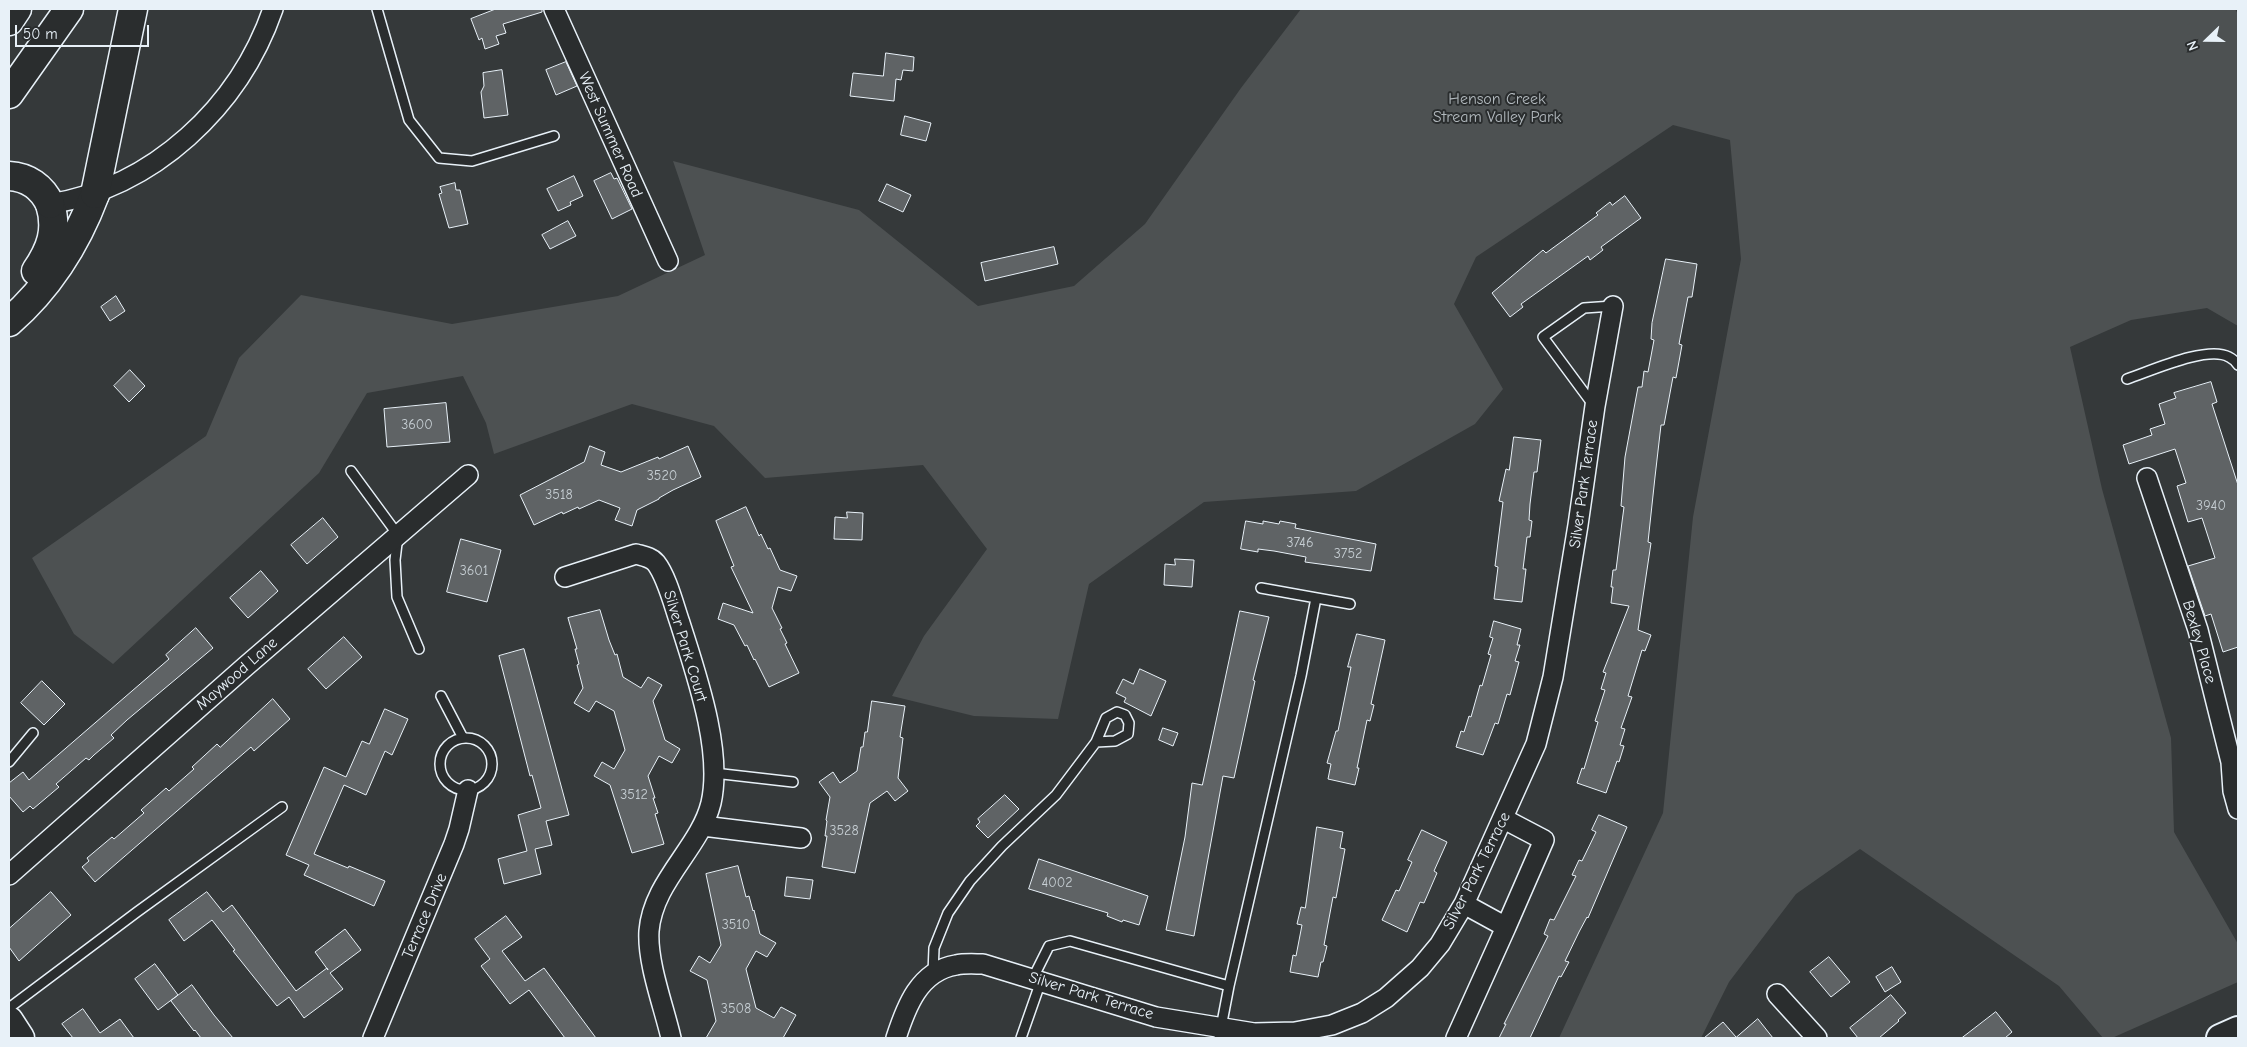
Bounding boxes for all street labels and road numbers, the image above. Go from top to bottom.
street label: West Summer Road [574,69,646,201]
street label: Silver Park Terrace [1565,419,1603,549]
street label: Silver Park Court [659,588,711,704]
street label: Bexley Place [2178,598,2220,686]
street label: Maywood Lane [192,633,282,715]
street label: Silver Park Terrace [1439,809,1515,933]
street label: Terrace Drive [398,870,452,962]
street label: Silver Park Terrace [1026,968,1156,1024]

